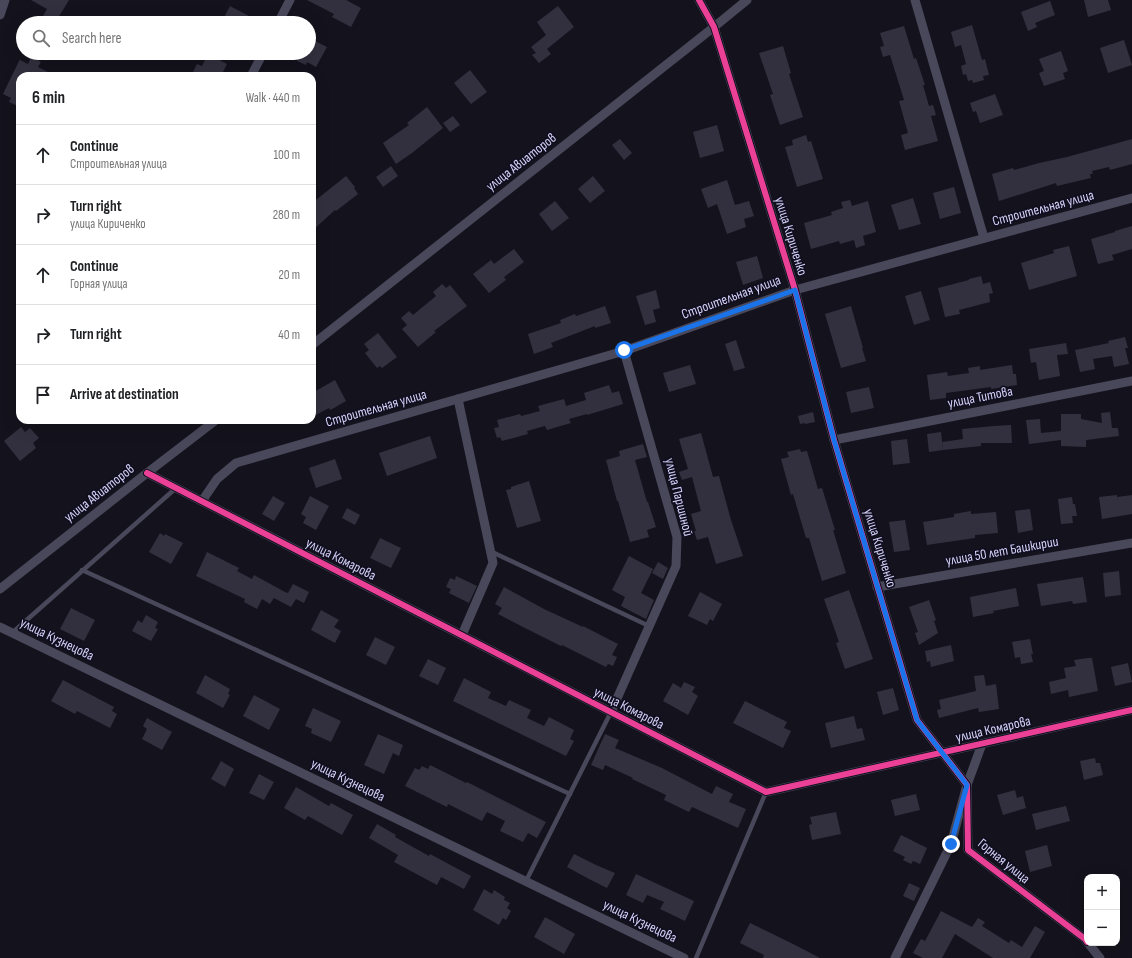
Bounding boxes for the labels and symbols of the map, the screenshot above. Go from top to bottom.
street label: улица Авиаторов [482,129,560,195]
street label: Строительная улица [990,186,1096,230]
street label: улица Кириченко [771,195,811,278]
street label: Строительная улица [679,271,783,323]
route start [615,341,633,359]
street label: улица Титова [946,382,1014,412]
street label: Строительная улица [323,385,429,431]
street label: улица Паршиной [661,456,697,538]
street label: улица Авиаторов [60,460,138,526]
street label: улица Кириченко [860,507,900,590]
street label: улица 50 лет Башкирии [944,533,1060,569]
street label: улица Комарова [303,534,379,584]
street label: улица Кузнецова [17,614,97,664]
street label: улица Комарова [591,683,667,733]
street label: улица Комарова [954,712,1032,746]
street label: улица Кузнецова [308,755,388,805]
route end [942,835,960,853]
street label: Горная улица [975,835,1033,887]
street label: улица Кузнецова [600,896,680,946]

